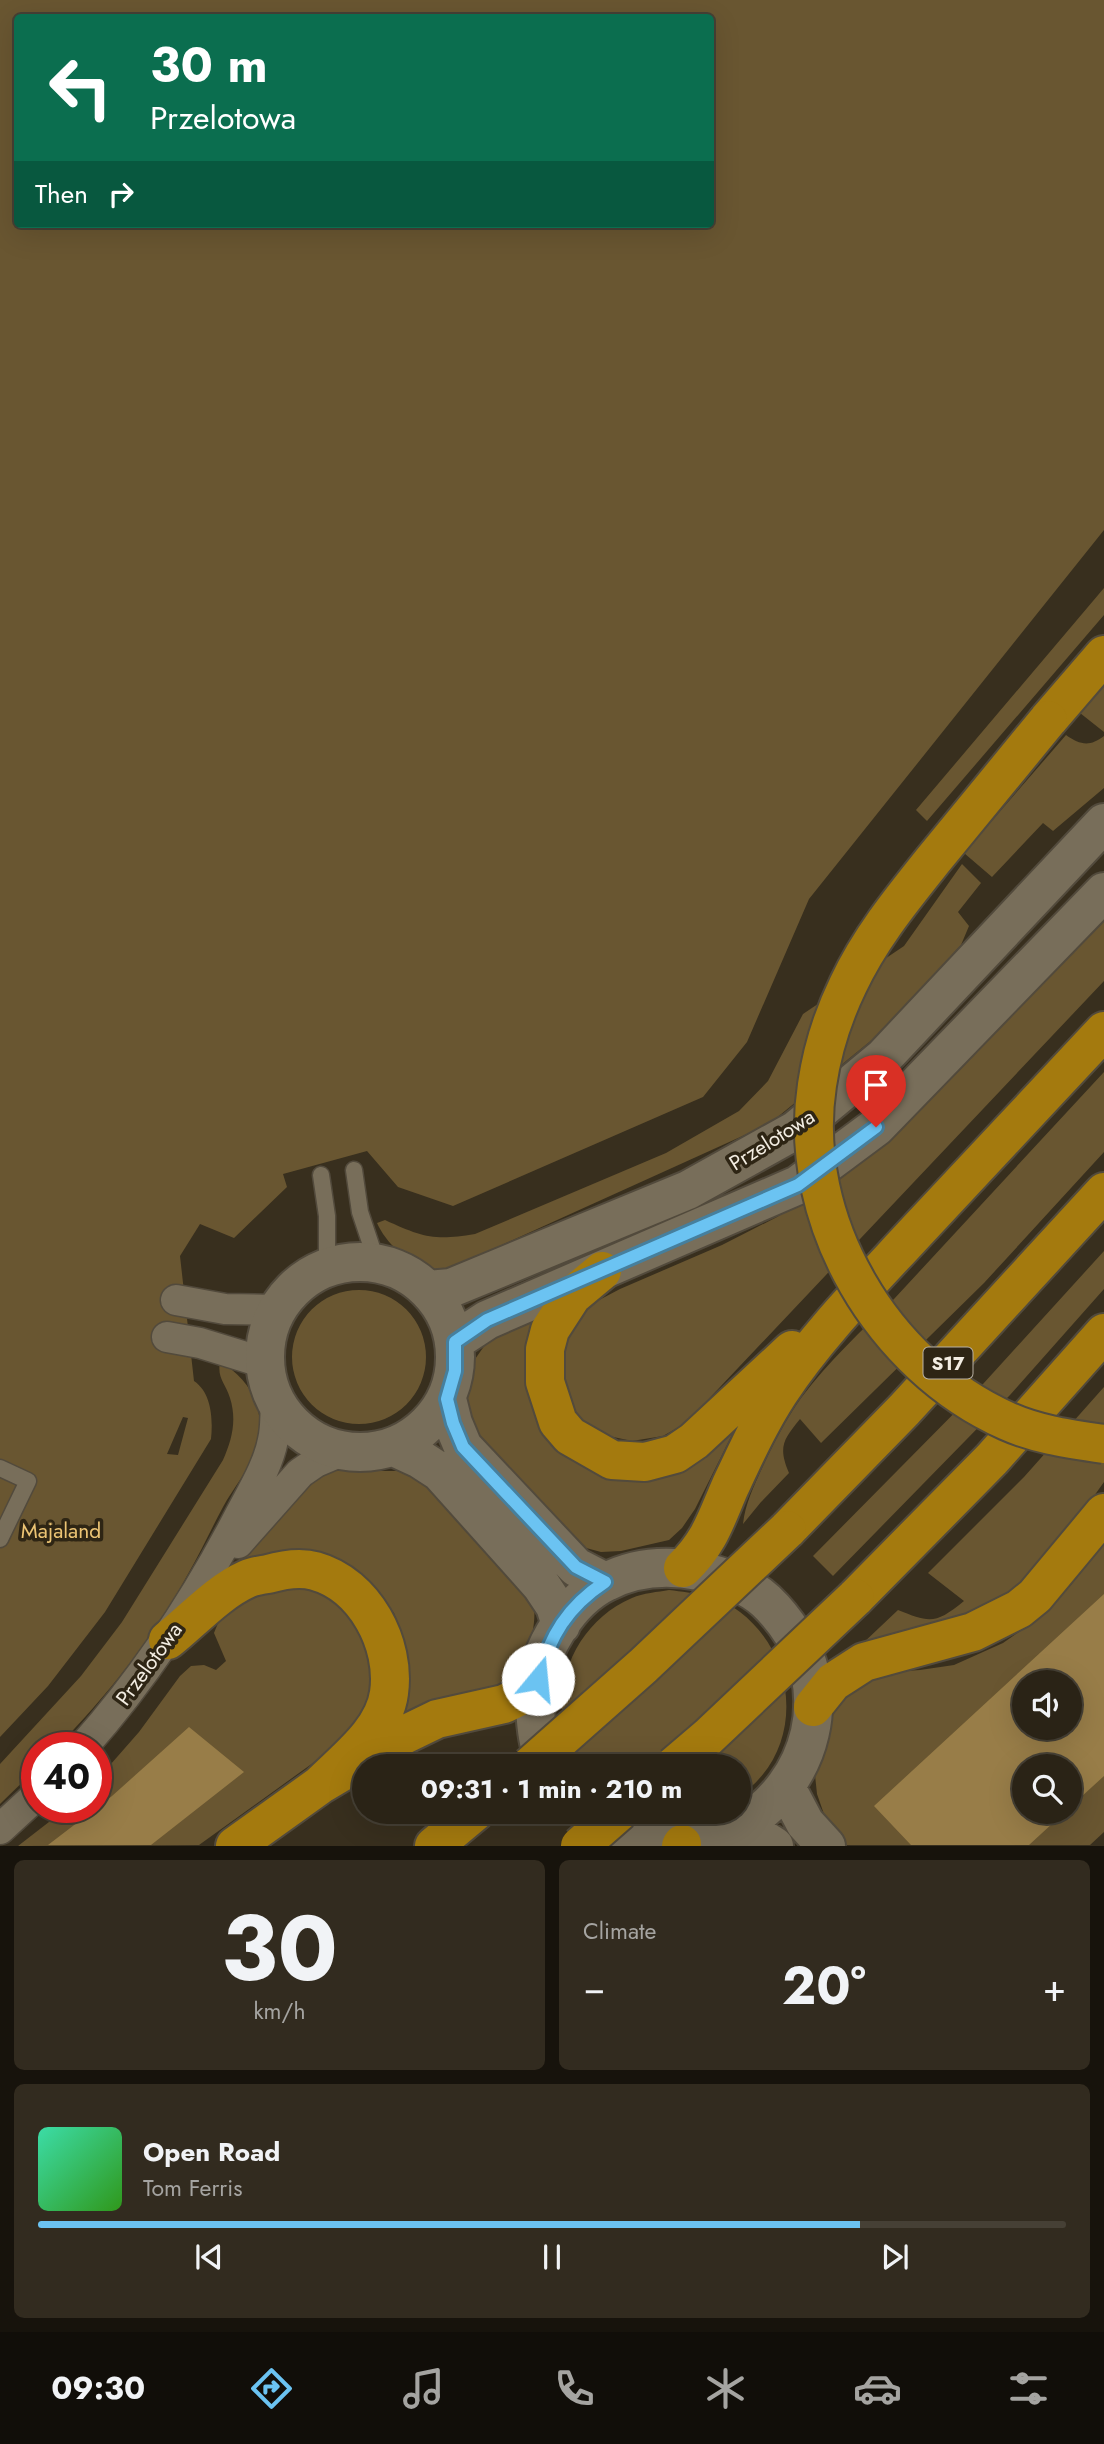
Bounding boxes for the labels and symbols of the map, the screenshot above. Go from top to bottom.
pin [846,1055,906,1127]
street label: Przelotowa [723,1102,821,1178]
road number: S17 [923,1348,972,1378]
park label: Majaland [21,1516,101,1546]
street label: Przelotowa [109,1616,189,1712]
position arrow [501,1642,575,1716]
speed limit sign: 40 [21,1732,112,1823]

